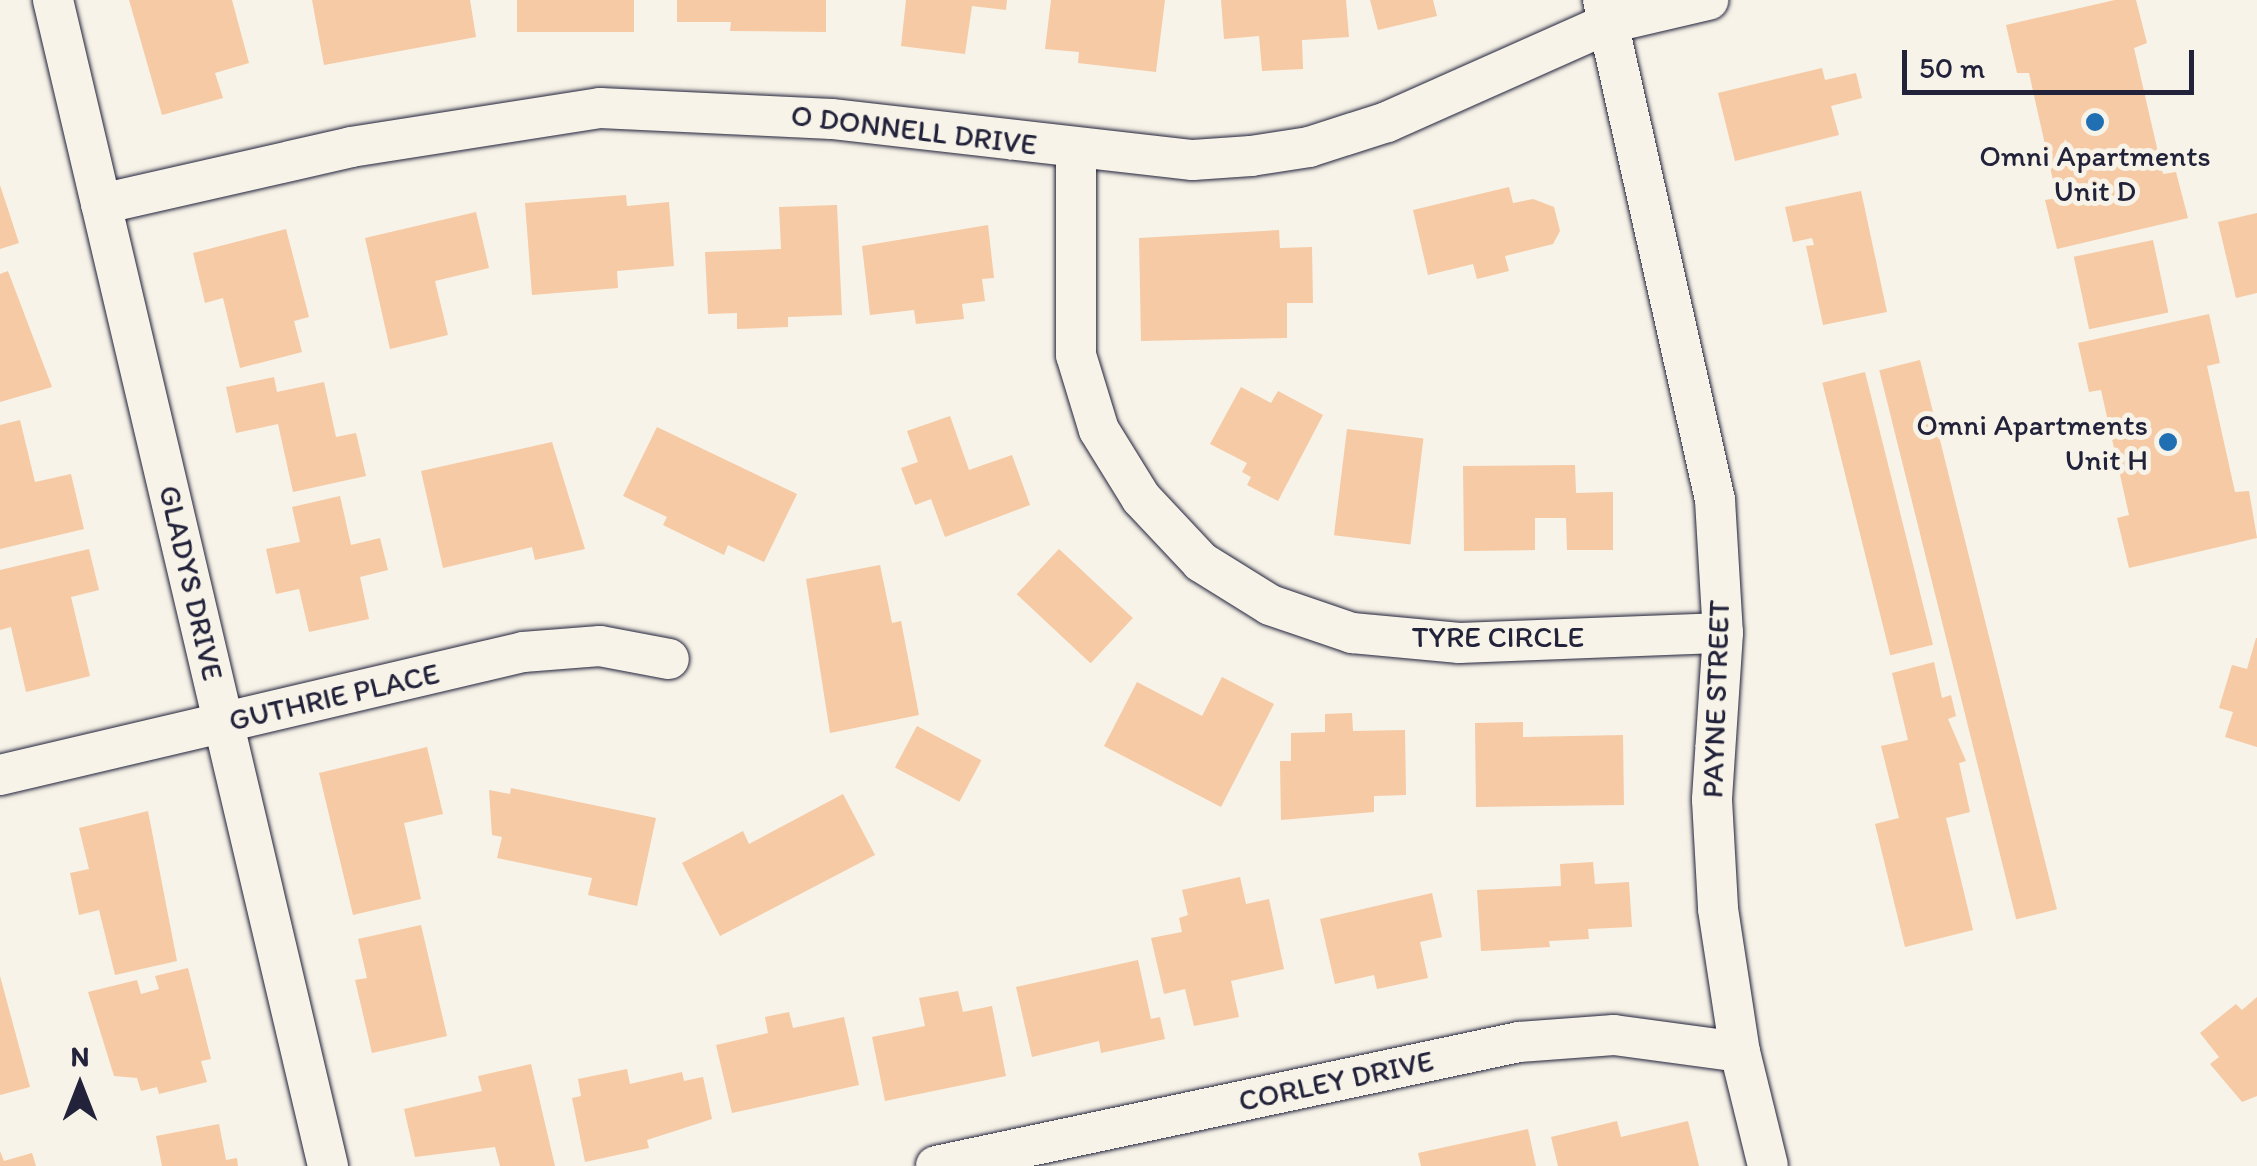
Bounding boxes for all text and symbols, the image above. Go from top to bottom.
scale bar [1907,30,2200,92]
text: 50 m [1919,49,1985,86]
street label: O DONNELL DRIVE [788,97,1040,163]
marker: Omni Apartments Unit D [2084,111,2106,133]
place label: Omni Apartments Unit D [1980,138,2210,208]
place label: Omni Apartments Unit H [1917,407,2148,478]
marker: Omni Apartments Unit H [2157,431,2179,453]
street label: GLADYS DRIVE [151,482,231,684]
street label: PAYNE STREET [1695,599,1737,799]
street label: TYRE CIRCLE [1410,619,1586,655]
street label: GUTHRIE PLACE [225,655,443,739]
north arrow [30,1036,130,1136]
text: N [71,1039,89,1073]
street label: CORLEY DRIVE [1235,1043,1437,1119]

